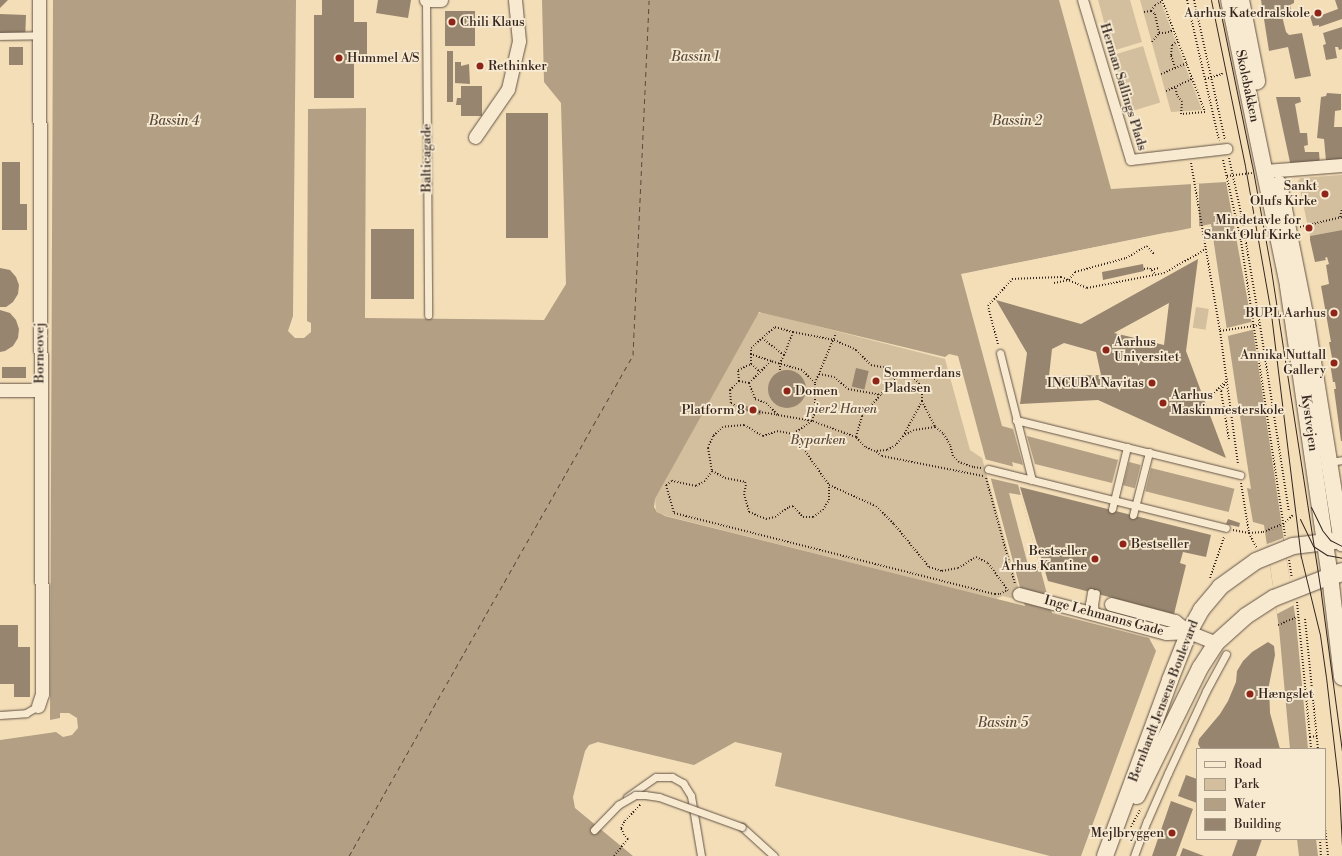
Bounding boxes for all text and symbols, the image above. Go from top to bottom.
place label: Aarhus Katedralskole [1184,5,1310,21]
marker: Aarhus Katedralskole [1313,8,1323,18]
place label: Chili Klaus [460,14,525,30]
marker: Chili Klaus [447,17,457,27]
street label: Herman Sallings Plads [1096,21,1150,153]
street label: Skolebakken [1232,48,1262,124]
water label: Bassin 1 [671,49,719,65]
place label: Hummel A/S [347,50,420,66]
marker: Hummel A/S [334,53,344,63]
place label: Rethinker [488,58,547,74]
marker: Rethinker [475,61,485,71]
water label: Bassin 4 [149,113,199,129]
water label: Bassin 2 [992,113,1042,129]
street label: Balticagade [419,124,435,192]
place label: Sankt Olufs Kirke [1250,179,1317,210]
marker: Sankt Olufs Kirke [1320,189,1330,199]
place label: Mindetavle for Sankt Oluf Kirke [1204,213,1301,244]
marker: Mindetavle for Sankt Oluf Kirke [1304,223,1314,233]
place label: BUPL Aarhus [1246,305,1326,321]
marker: BUPL Aarhus [1329,308,1339,318]
street label: Borneovej [32,323,48,383]
place label: Aarhus Universitet [1114,335,1179,366]
marker: Aarhus Universitet [1101,345,1111,355]
place label: Annika Nuttall Gallery [1240,348,1326,379]
marker: Annika Nuttall Gallery [1329,358,1339,368]
place label: Sommerdans Pladsen [884,366,961,397]
place label: INCUBA Navitas [1047,375,1144,391]
marker: Sommerdans Pladsen [871,376,881,386]
marker: INCUBA Navitas [1147,378,1157,388]
place label: Domen [795,383,838,399]
marker: Domen [782,386,792,396]
place label: Aarhus Maskinmesterskole [1171,388,1284,419]
street label: Kystvejen [1297,394,1321,452]
marker: Aarhus Maskinmesterskole [1158,398,1168,408]
park label: pier2 Haven [807,401,877,417]
place label: Platform 8 [681,402,745,418]
marker: Platform 8 [748,405,758,415]
park label: Byparken [790,432,846,448]
place label: Bestseller [1131,536,1189,552]
marker: Bestseller [1118,539,1128,549]
place label: Bestseller Århus Kantine [1002,544,1087,575]
marker: Bestseller Århus Kantine [1090,554,1100,564]
street label: Inge Lehmanns Gade [1042,593,1166,639]
street label: Bernhardt Jensens Boulevard [1126,618,1202,784]
place label: Hængslet [1258,686,1313,702]
marker: Hængslet [1245,689,1255,699]
water label: Bassin 5 [978,715,1028,731]
legend [1196,748,1326,840]
text: Road [1234,757,1262,772]
text: Park [1234,777,1259,792]
text: Water [1234,797,1266,812]
text: Building [1234,817,1281,832]
place label: Mejlbryggen [1091,825,1164,841]
marker: Mejlbryggen [1167,828,1177,838]

